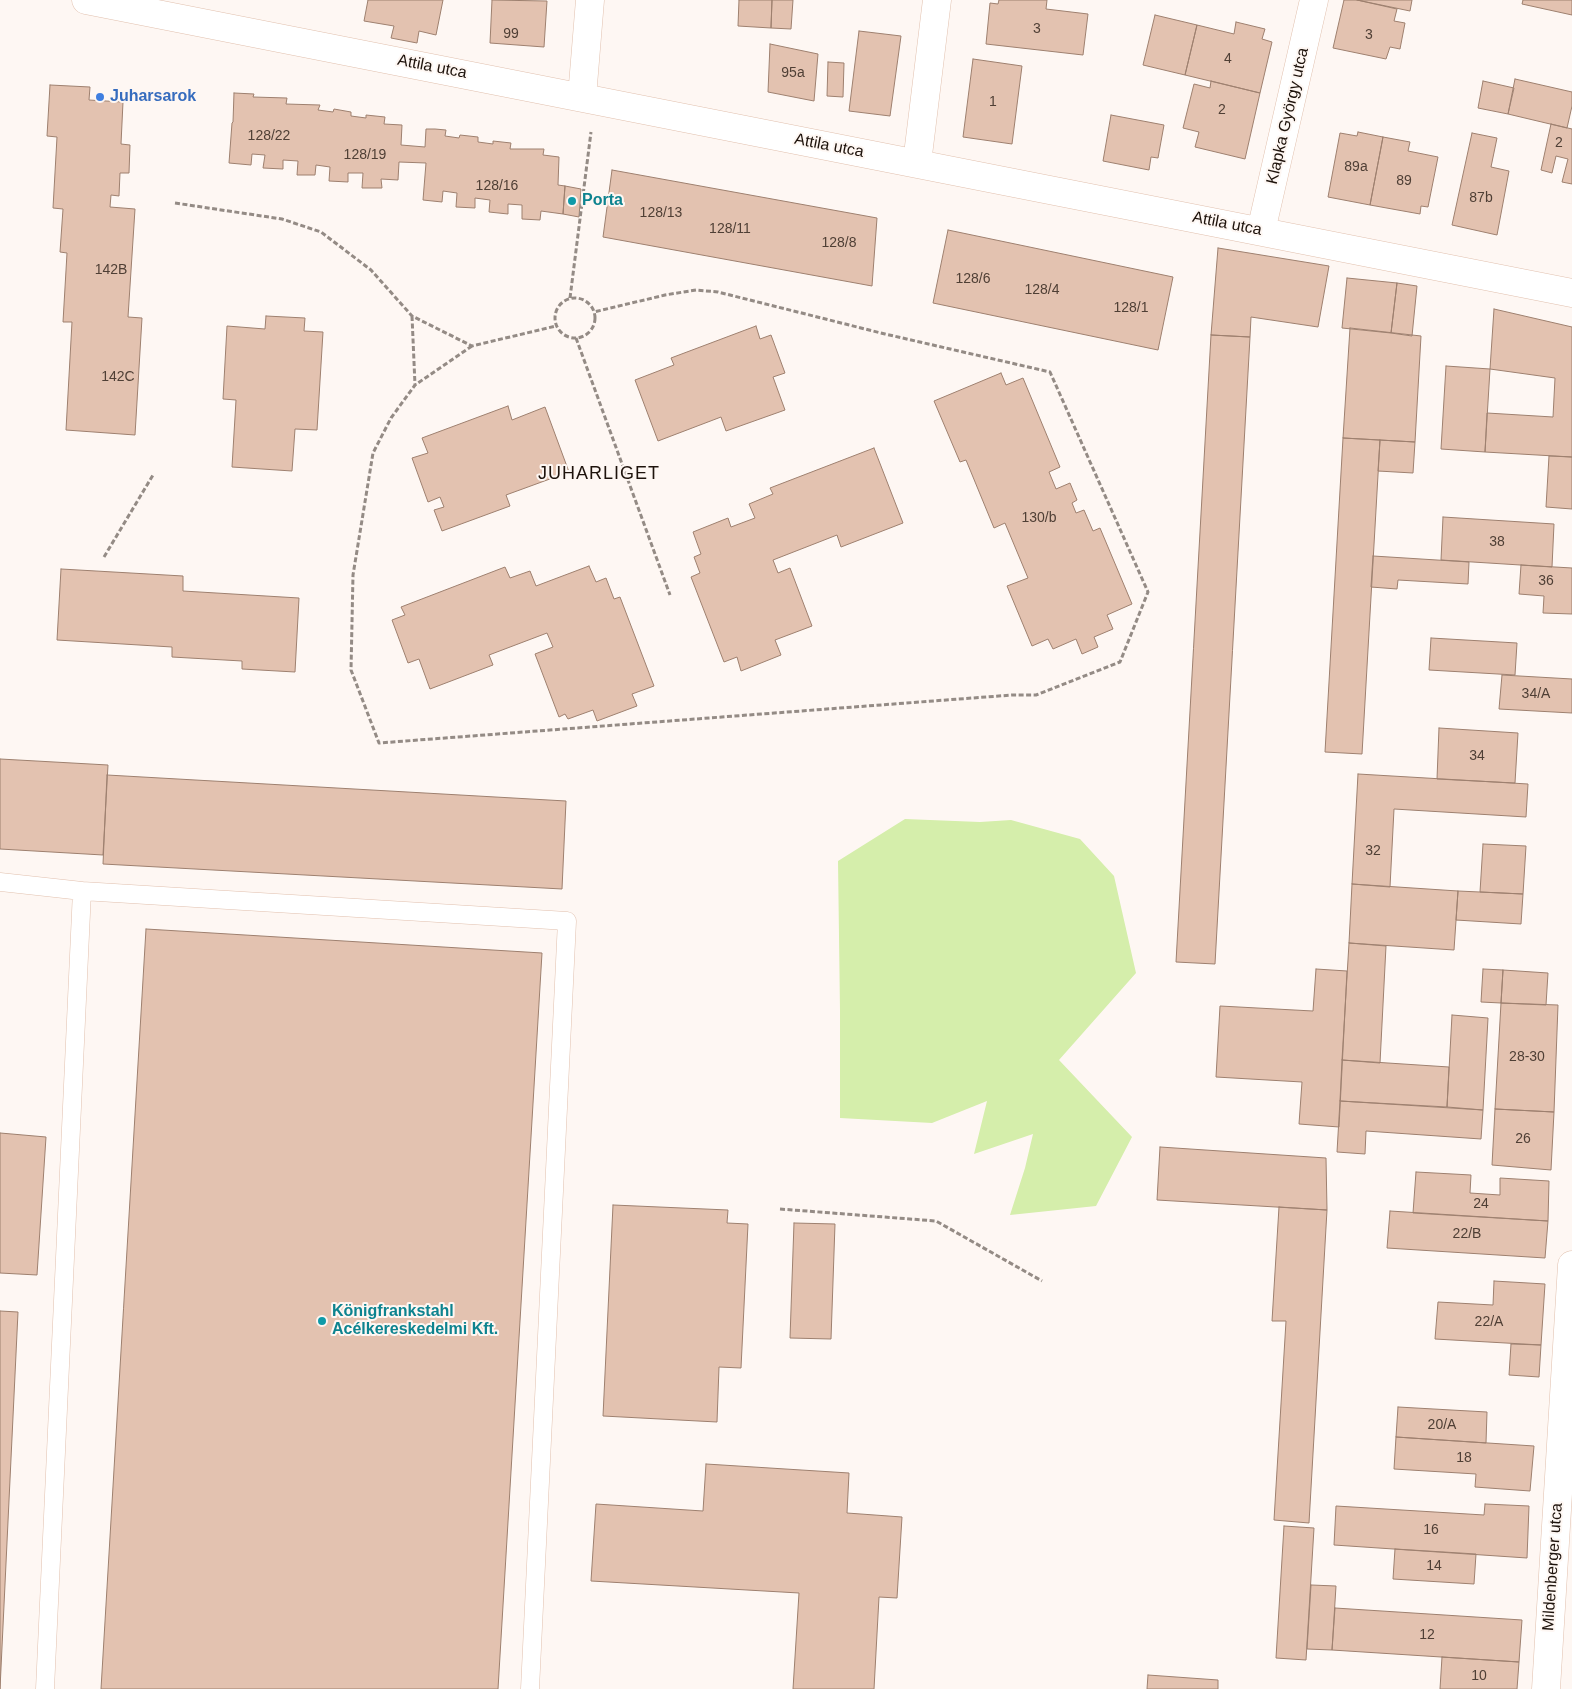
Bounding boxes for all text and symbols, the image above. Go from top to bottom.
house number: 3 [1033,21,1041,37]
house number: 99 [503,26,519,42]
house number: 3 [1365,27,1373,43]
street label: Klapka György utca [1263,46,1313,186]
street label: Attila utca [396,51,468,83]
house number: 4 [1224,51,1232,67]
house number: 95a [781,65,805,81]
place label: Juharsarok [110,87,196,107]
marker: Juharsarok [94,91,106,103]
house number: 1 [989,94,997,110]
house number: 2 [1218,102,1226,118]
house number: 128/22 [248,128,290,144]
street label: Attila utca [793,130,865,162]
house number: 2 [1555,135,1563,151]
house number: 128/19 [344,147,386,163]
house number: 89a [1344,159,1368,175]
house number: 89 [1396,173,1412,189]
house number: 128/16 [476,178,518,194]
house number: 87b [1469,190,1493,206]
place label: Porta [582,191,623,211]
marker: Porta [566,195,578,207]
house number: 128/13 [640,205,682,221]
street label: Attila utca [1191,208,1263,240]
house number: 128/11 [709,221,751,237]
house number: 128/8 [821,235,857,251]
house number: 142B [95,262,127,278]
house number: 128/6 [955,271,991,287]
house number: 128/4 [1024,282,1060,298]
house number: 128/1 [1113,300,1149,316]
house number: 142C [101,369,135,385]
district label: JUHARLIGET [537,463,661,485]
house number: 130/b [1021,510,1057,526]
house number: 38 [1489,534,1505,550]
house number: 36 [1538,573,1554,589]
house number: 34/A [1522,686,1550,702]
house number: 34 [1469,748,1485,764]
house number: 32 [1365,843,1381,859]
house number: 28-30 [1509,1049,1545,1065]
house number: 26 [1515,1131,1531,1147]
house number: 24 [1473,1196,1489,1212]
house number: 22/B [1453,1226,1481,1242]
place label: Königfrankstahl Acélkereskedelmi Kft. [332,1302,498,1340]
house number: 22/A [1475,1314,1503,1330]
marker: Königfrankstahl Acélkereskedelmi Kft. [316,1315,328,1327]
house number: 20/A [1428,1417,1456,1433]
house number: 18 [1456,1450,1472,1466]
street label: Mildenberger utca [1539,1502,1567,1632]
house number: 16 [1423,1522,1439,1538]
house number: 14 [1426,1558,1442,1574]
house number: 12 [1419,1627,1435,1643]
house number: 10 [1471,1668,1487,1684]

